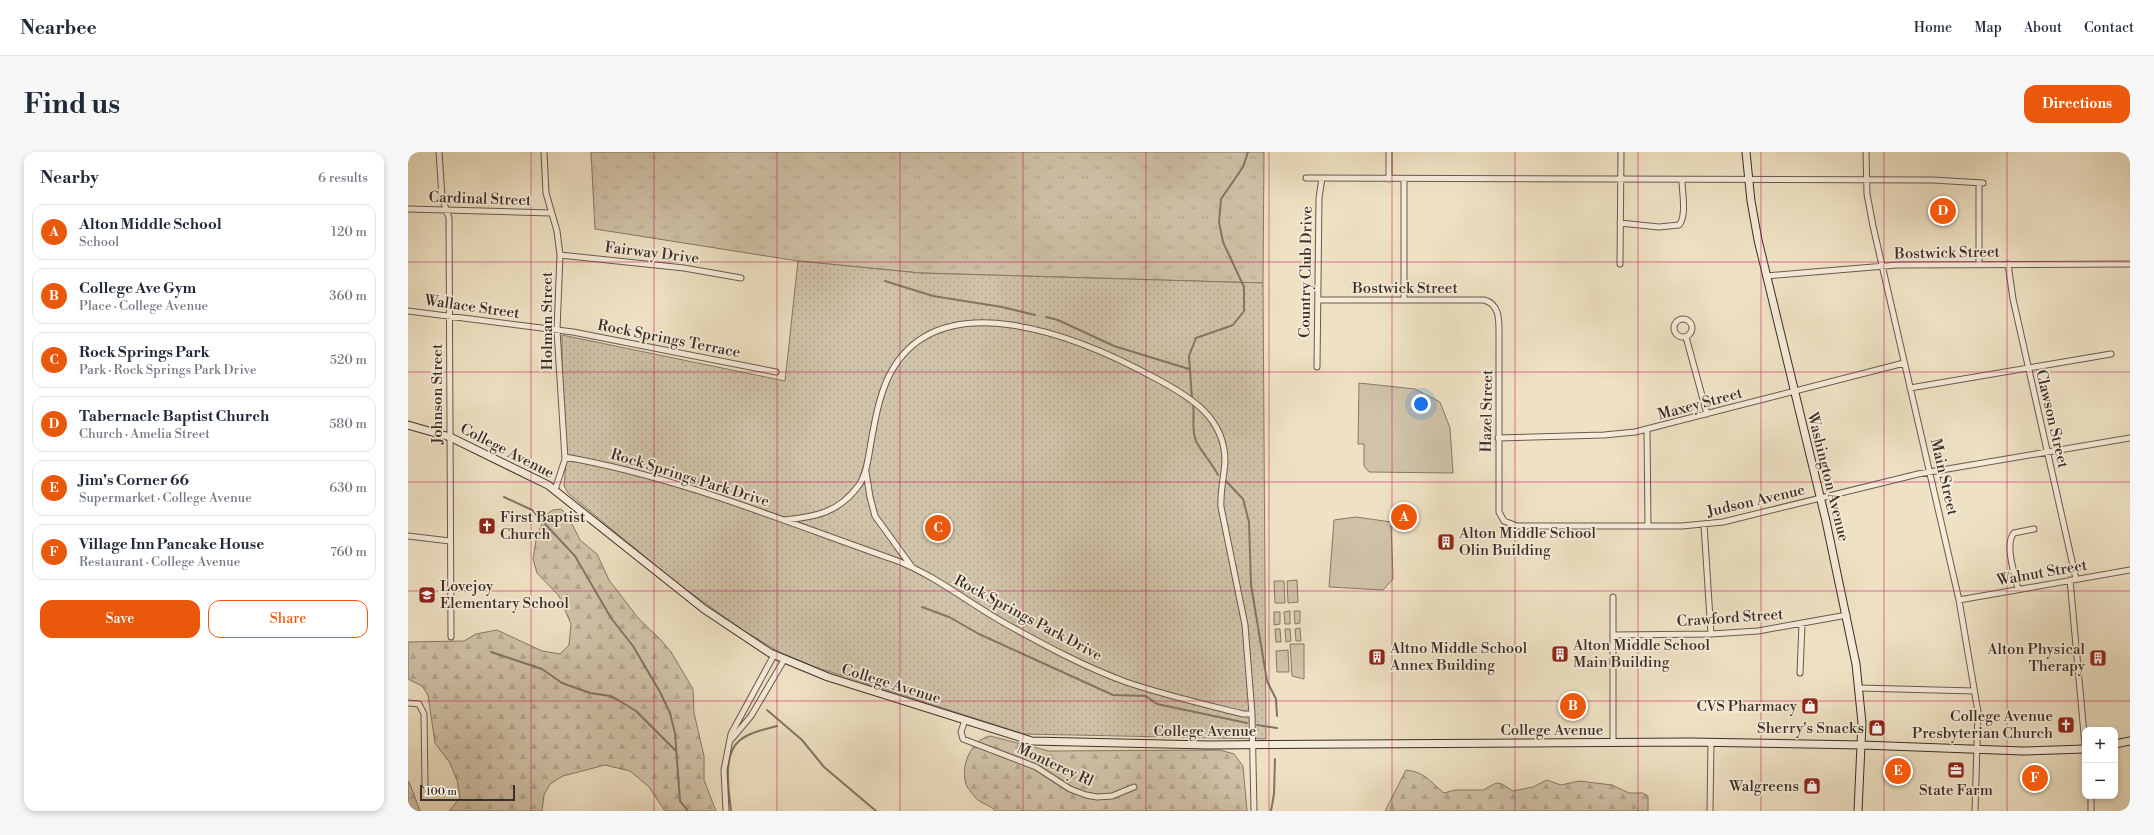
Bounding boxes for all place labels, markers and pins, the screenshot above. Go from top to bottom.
pin: D [1930,196,1956,226]
pin: A [1391,502,1417,532]
place label: First Baptist Church [500,508,586,544]
pin: C [925,513,951,543]
church icon: First Baptist Church [477,516,497,536]
place label: Alton Middle School Olin Building [1458,524,1597,560]
building icon: Alton Middle School Olin Building [1436,532,1456,552]
place label: Lovejoy Elementary School [440,577,569,613]
school or university icon: Lovejoy Elementary School [417,585,437,605]
place label: Alton Middle School Main Building [1572,636,1711,672]
place label: Altno Middle School Annex Building [1389,639,1528,675]
place label: Alton Physical Therapy [1986,640,2086,676]
building icon: Alton Middle School Main Building [1550,644,1570,664]
building icon: Altno Middle School Annex Building [1367,647,1387,667]
building icon: Alton Physical Therapy [2088,648,2108,668]
pin: B [1560,691,1586,721]
shop icon: CVS Pharmacy [1800,696,1820,716]
place label: CVS Pharmacy [1696,697,1798,716]
place label: College Avenue Presbyterian Church [1912,707,2053,743]
church icon: College Avenue Presbyterian Church [2056,715,2076,735]
shop icon: Sherry's Snacks [1867,718,1887,738]
place label: Sherry's Snacks [1757,719,1864,738]
pin: E [1885,756,1911,786]
office icon: State Farm [1946,760,1966,780]
pin: F [2022,763,2048,793]
shop icon: Walgreens [1802,776,1822,796]
place label: Walgreens [1728,777,1799,796]
place label: State Farm [1919,781,1993,800]

